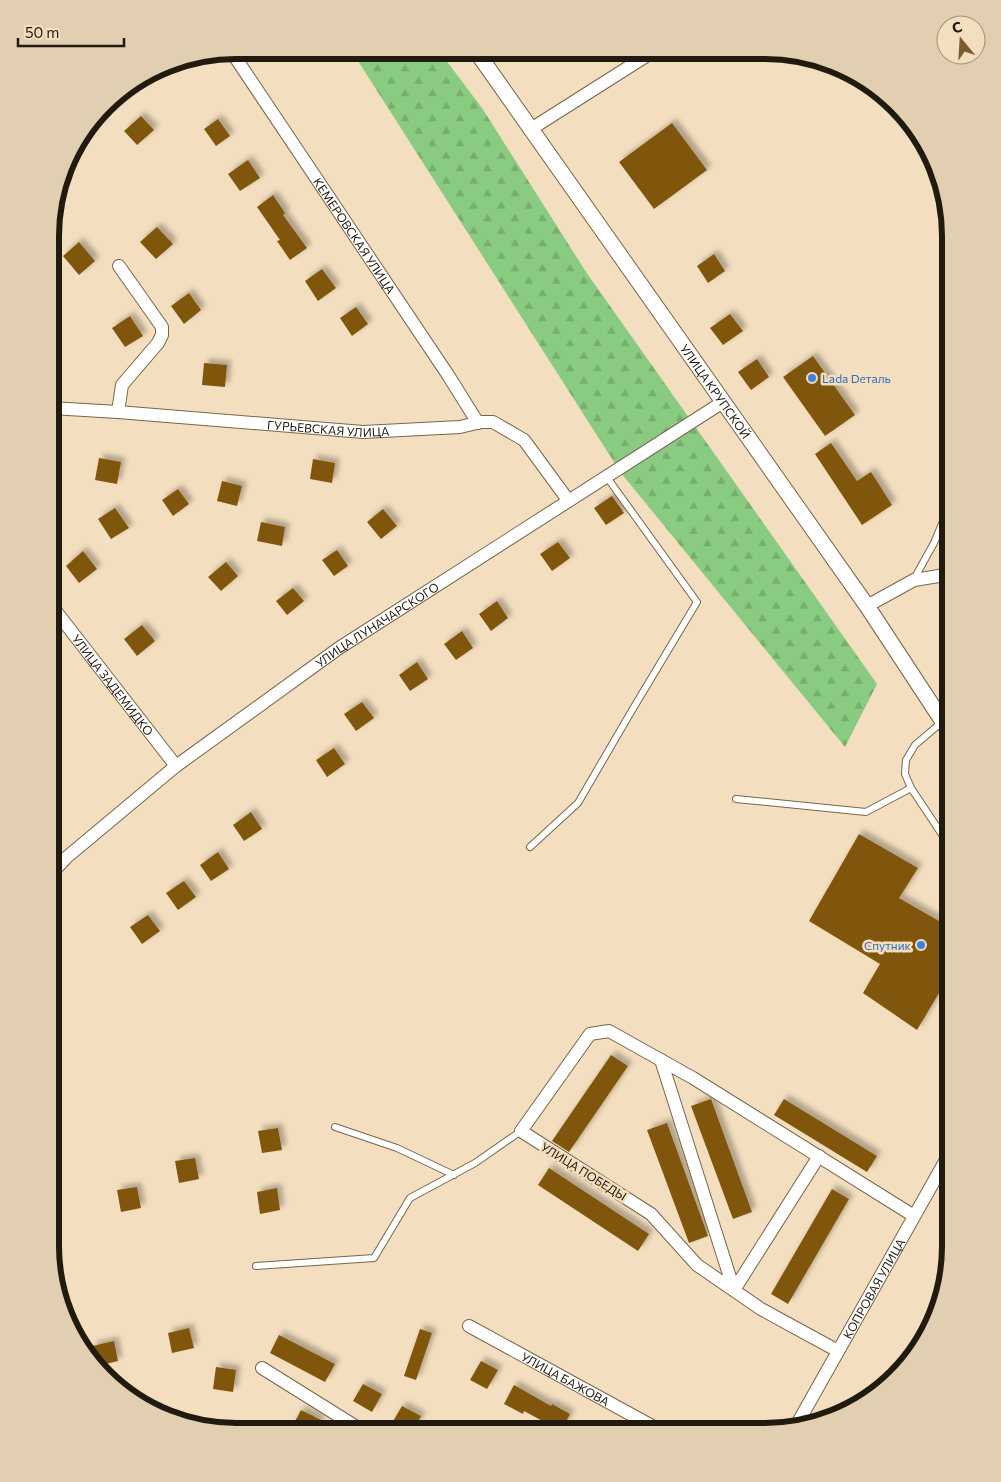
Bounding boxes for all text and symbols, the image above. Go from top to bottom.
scale bar [18,15,124,47]
north arrow [936,15,986,65]
text: С [950,18,964,37]
text: 50 m [25,23,59,41]
street label: КЕМЕРОВСКАЯ УЛИЦА [311,175,398,296]
street label: УЛИЦА КРУПСКОЙ [678,341,754,441]
place label: Lada Dеталь [822,371,891,385]
marker: Lada Dеталь [806,372,818,384]
street label: ГУРЬЕВСКАЯ УЛИЦА [267,417,390,439]
street label: УЛИЦА ЛУНАЧАРСКОГО [312,579,441,670]
street label: УЛИЦА ЗАДЕМИДКО [69,632,157,738]
place label: Спутник [864,938,912,952]
marker: Спутник [915,939,927,951]
street label: УЛИЦА ПОБЕДЫ [539,1139,629,1203]
street label: КОПРОВАЯ УЛИЦА [840,1236,907,1341]
street label: УЛИЦА БАЖОВА [519,1349,612,1408]

